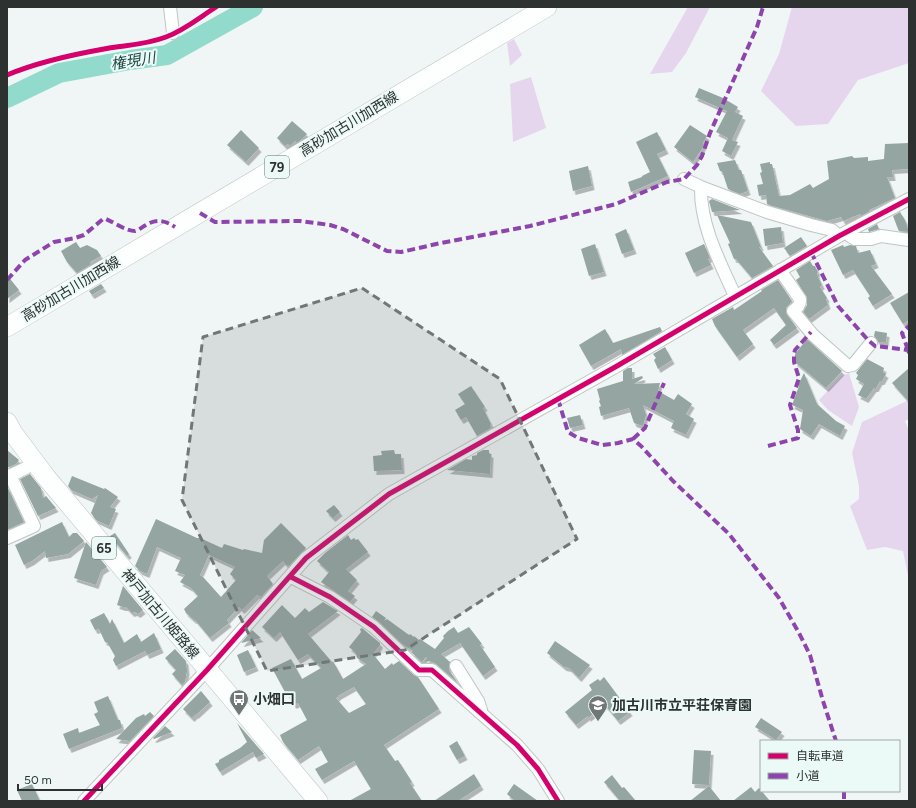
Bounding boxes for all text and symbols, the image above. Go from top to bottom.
water label: 権現川 [109,48,159,73]
street label: 高砂加古川加西線 [297,88,401,160]
road number: 79 [265,156,289,178]
street label: 高砂加古川加西線 [19,253,123,325]
road number: 65 [92,537,116,559]
street label: 神戸加古川姫路線 [117,566,203,662]
bus stop icon: 小畑口 [228,688,250,716]
place label: 小畑口 [253,691,295,708]
school or university icon: 加古川市立平荘保育園 [587,694,609,722]
place label: 加古川市立平荘保育園 [612,697,752,714]
legend [760,740,900,792]
text: 自転車道 [796,749,844,763]
scale bar [18,766,102,792]
text: 小道 [796,769,820,783]
text: 50 m [24,773,52,787]

